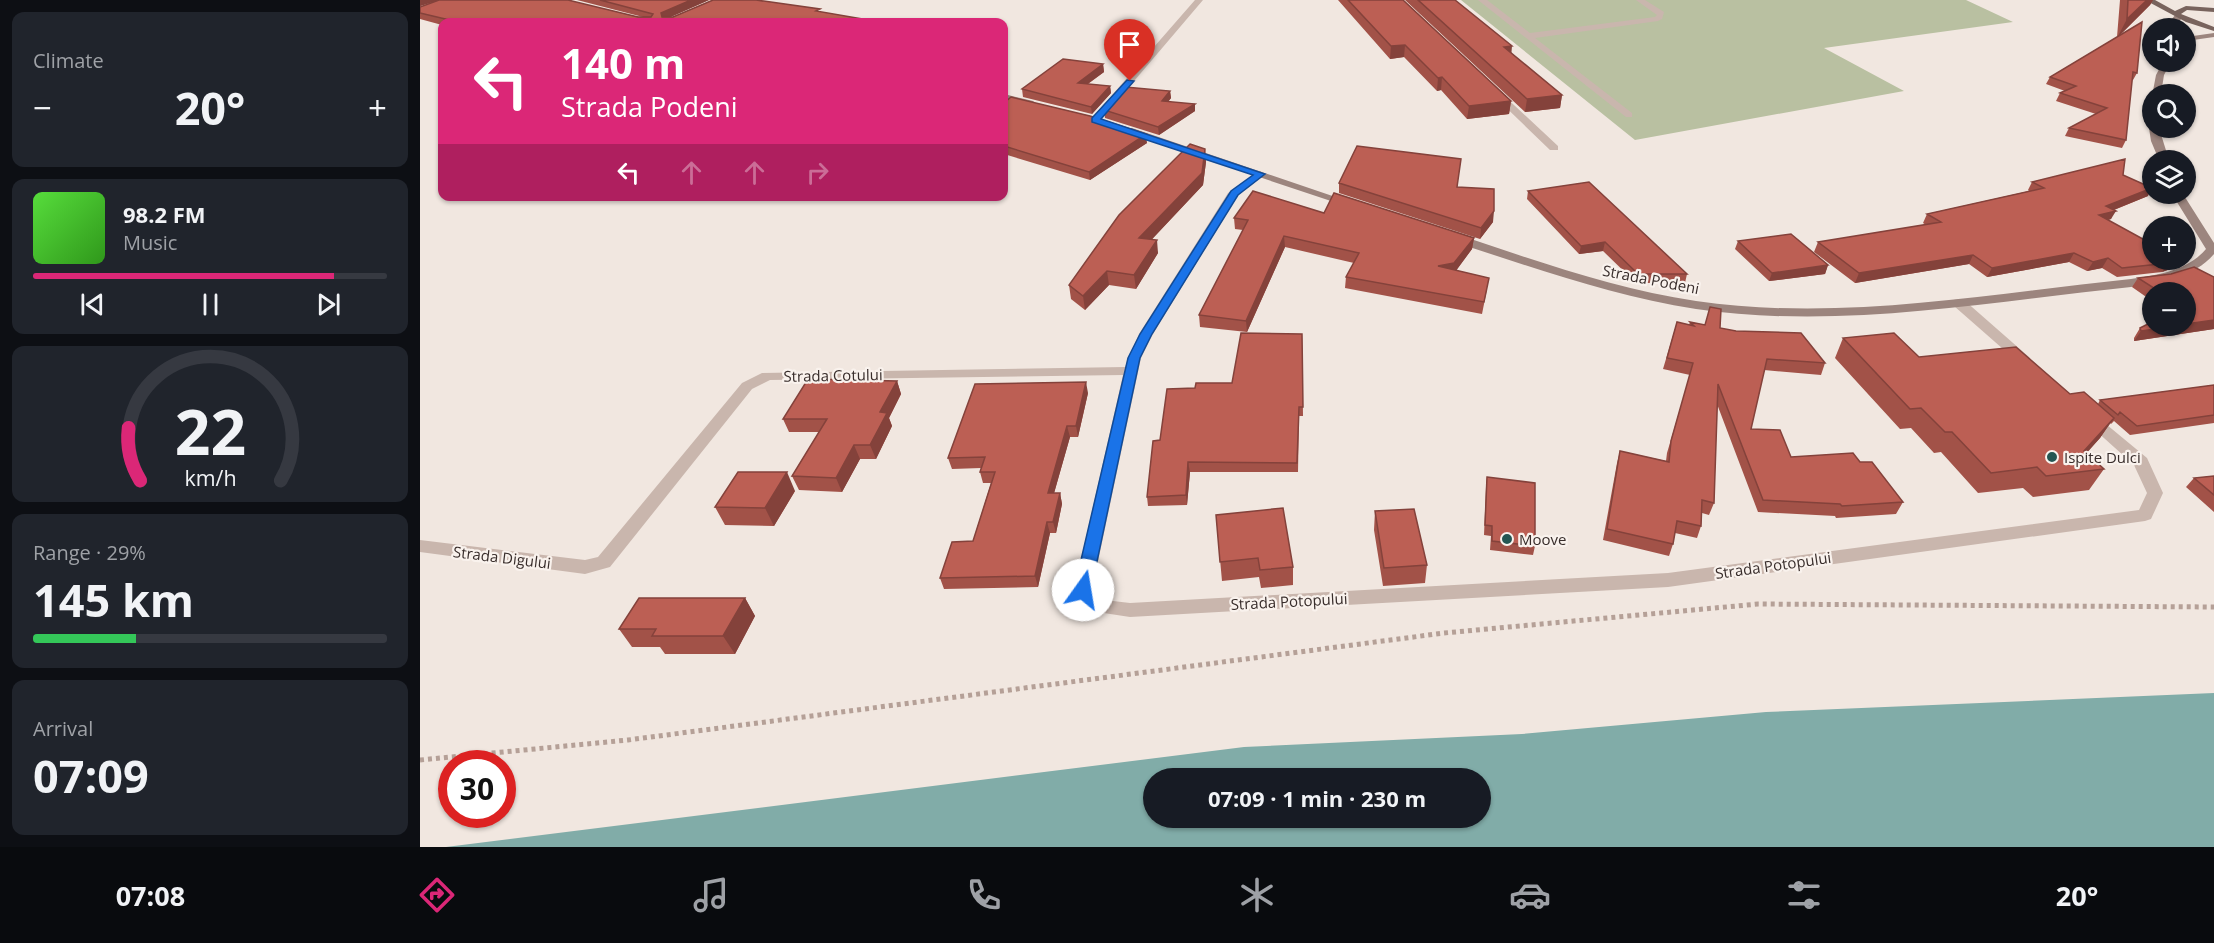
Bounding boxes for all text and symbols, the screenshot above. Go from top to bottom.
map controls [2142,18,2196,336]
button: sound [2142,18,2196,72]
pin [1104,19,1155,81]
icon: arrive [1113,28,1146,61]
text: 140 m [561,34,685,91]
icon: left [462,42,540,120]
text: Climate [33,47,104,74]
text: 20° [175,77,245,138]
button: search [2142,84,2196,138]
text: − [33,85,52,130]
text: + [368,85,387,130]
text: Strada Podeni [561,88,738,125]
button: layers [2142,150,2196,204]
icon: left [612,156,645,189]
icon: ahead [675,156,708,189]
icon: ahead [738,156,771,189]
icon: right [801,156,834,189]
text: 98.2 FM [123,199,206,229]
button: + [2142,216,2196,270]
text: Music [123,229,177,256]
street label: Strada Podeni [1601,260,1701,298]
button: − [2142,282,2196,336]
icon: previous [76,288,109,321]
icon: pause [194,288,227,321]
icon: next [312,288,345,321]
street label: Strada Cotului [783,364,883,386]
text: 22 [174,388,246,473]
place label: Ispite Dulci [2064,447,2141,467]
marker: Ispite Dulci [2045,450,2059,464]
text: km/h [184,463,236,492]
place label: Moove [1519,529,1566,549]
marker: Moove [1500,532,1514,546]
text: Range · 29% [33,539,146,566]
street label: Strada Digului [452,541,552,573]
street label: Strada Potopului [1714,547,1832,583]
position arrow [1051,558,1115,622]
text: 145 km [33,569,194,630]
street label: Strada Potopului [1230,588,1348,614]
text: Arrival [33,715,93,742]
text: 07:09 [33,745,149,806]
speed limit sign: 30 [438,750,516,828]
text: 07:09 · 1 min · 230 m [1208,783,1426,813]
icon: directions [416,874,458,916]
icon: music [690,874,732,916]
icon: phone [963,874,1005,916]
icon: climate [1236,874,1278,916]
icon: car [1509,874,1551,916]
icon: filters [1783,874,1825,916]
text: 07:08 [116,877,185,914]
text: 20° [2056,877,2098,914]

